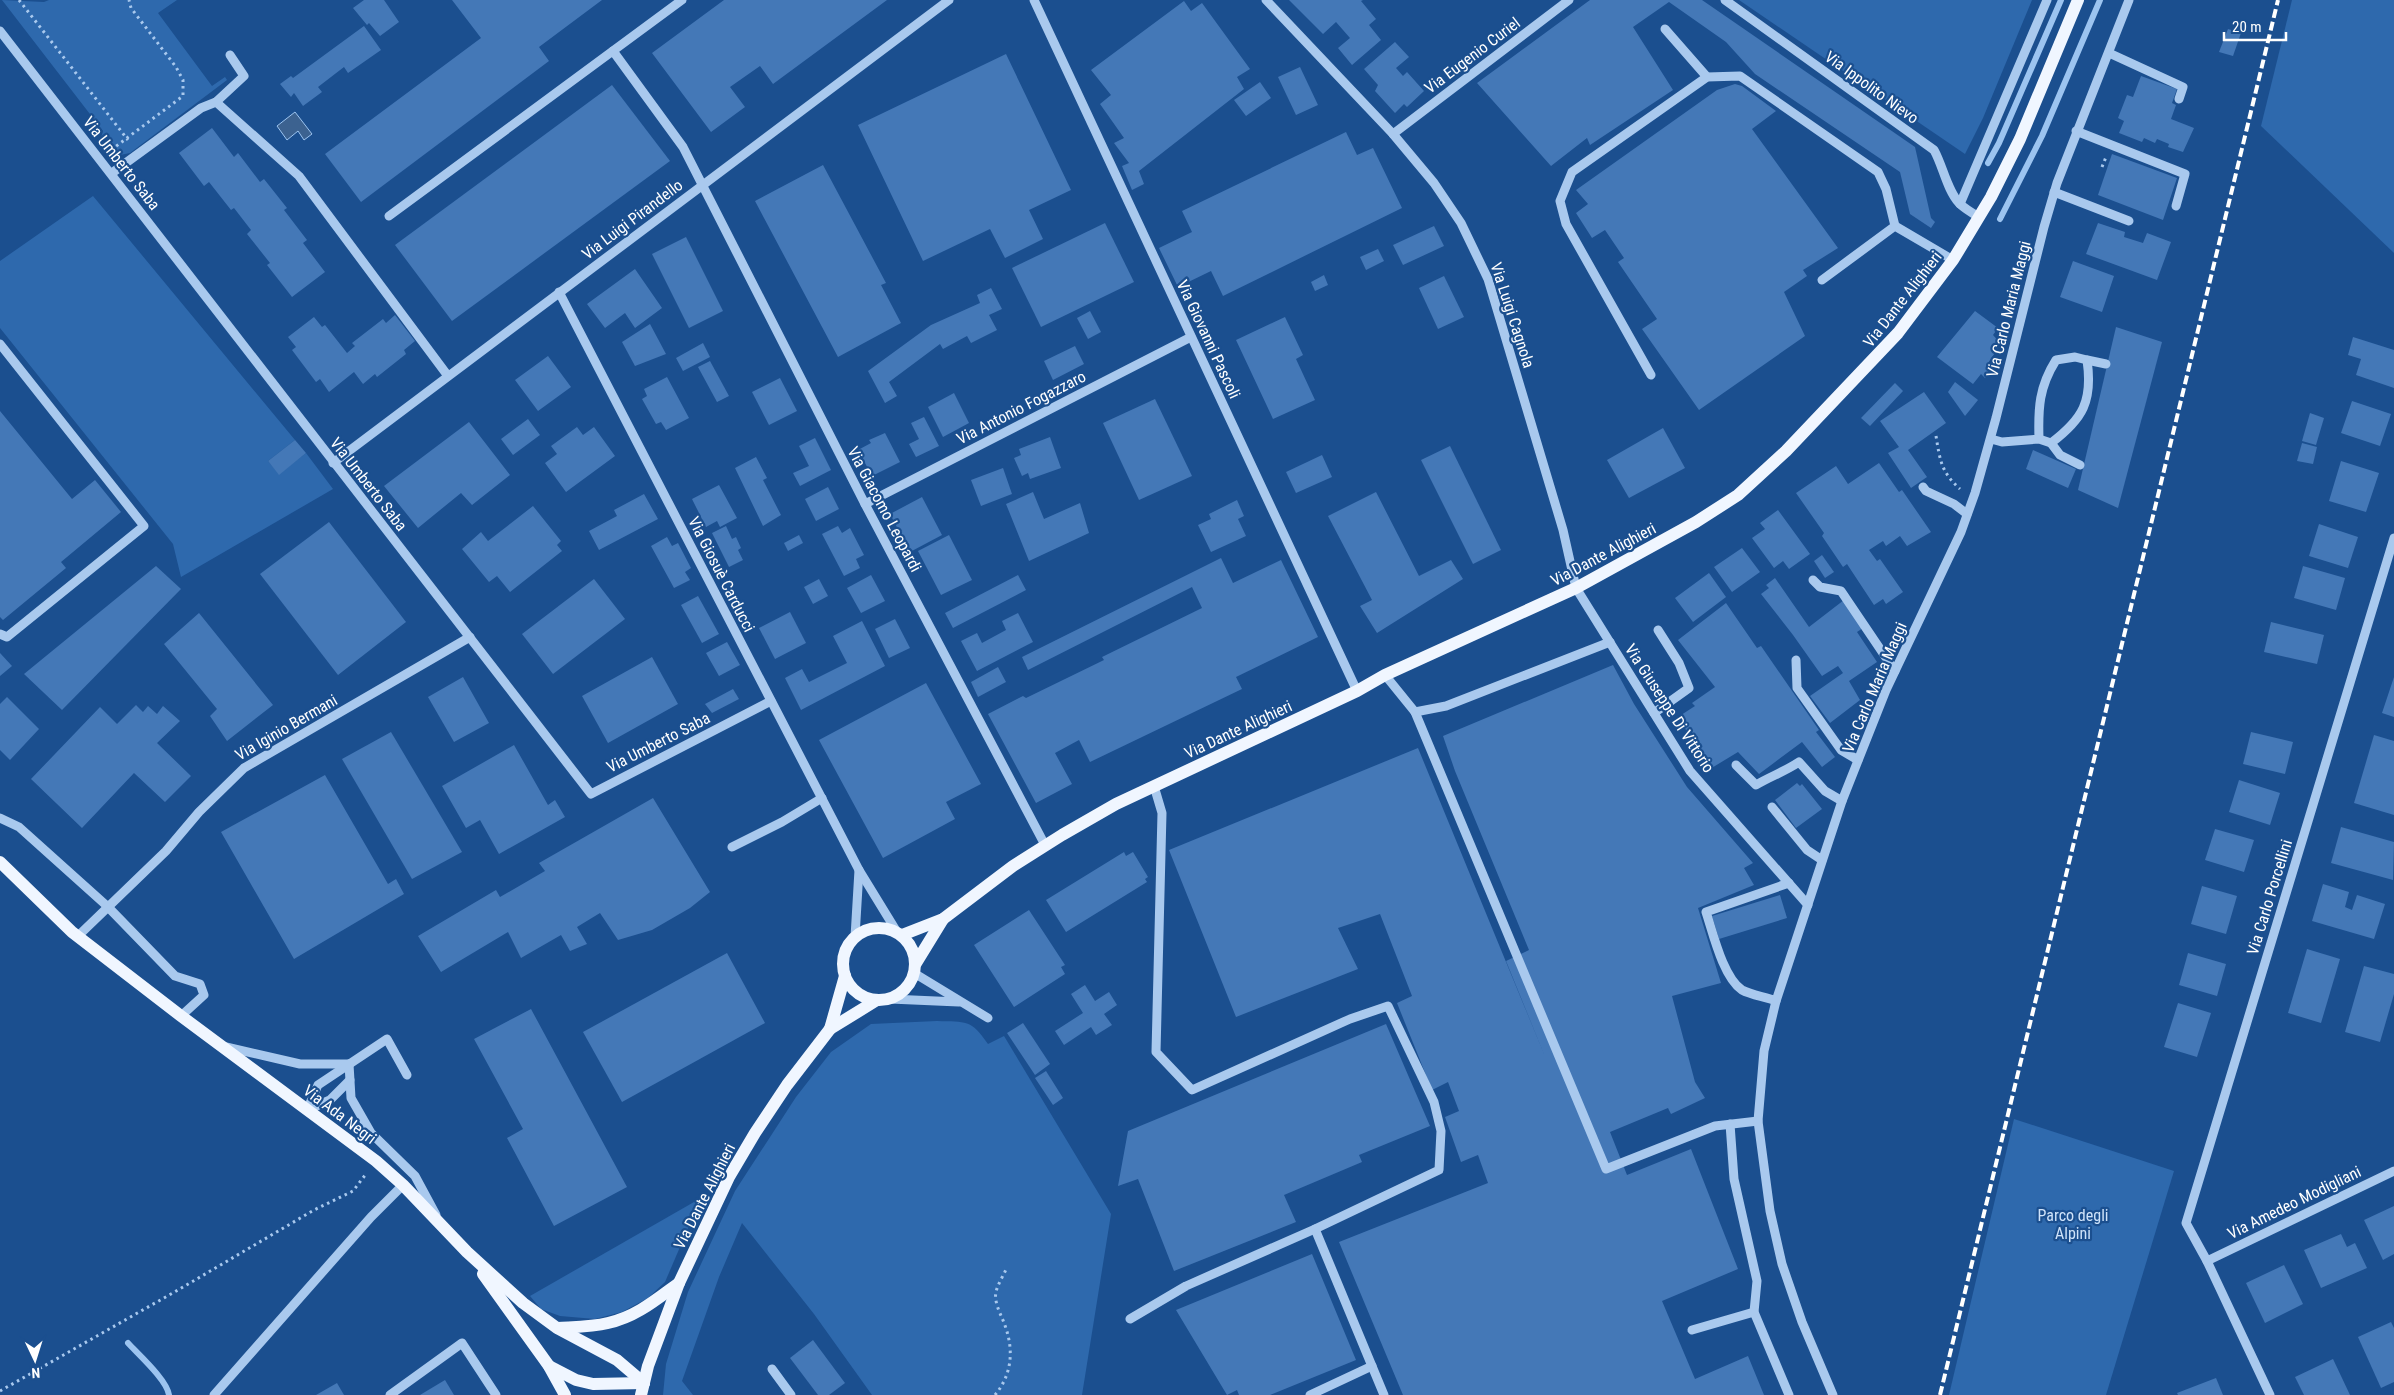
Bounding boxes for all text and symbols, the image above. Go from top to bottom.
scale bar [2224,10,2286,42]
street label: Via Eugenio Curiel [1421,13,1524,97]
text: 20 m [2232,18,2262,36]
street label: Via Ippolito Nievo [1821,47,1922,128]
street label: Via Umberto Saba [79,113,164,214]
street label: Via Luigi Pirandello [578,175,686,263]
street label: Via Carlo Maria Maggi [1982,239,2035,379]
street label: Via Dante Alighieri [1859,248,1946,351]
street label: Via Luigi Cagnola [1487,260,1538,370]
street label: Via Giovanni Pascoli [1173,277,1244,402]
street label: Via Antonio Fogazzaro [954,367,1089,448]
street label: Via Umberto Saba [326,434,411,535]
street label: Via Giacomo Leopardi [844,443,926,575]
street label: Via Giosuè Carducci [684,513,759,635]
street label: Via Dante Alighieri [1547,519,1659,590]
street label: Via Carlo Maria Maggi [1838,619,1911,755]
street label: Via Giuseppe Di Vittorio [1621,640,1718,776]
street label: Via Iginio Bermani [232,690,341,764]
street label: Via Dante Alighieri [1181,696,1295,763]
street label: Via Umberto Saba [603,708,713,777]
street label: Via Carlo Porcellini [2243,837,2296,957]
street label: Via Ada Negri [300,1081,380,1148]
street label: Via Dante Alighieri [670,1140,739,1252]
street label: Via Amedeo Modigliani [2224,1162,2364,1243]
park label: Parco degli Alpini [2038,1206,2108,1243]
north arrow [10,1335,60,1385]
text: N [31,1365,41,1381]

